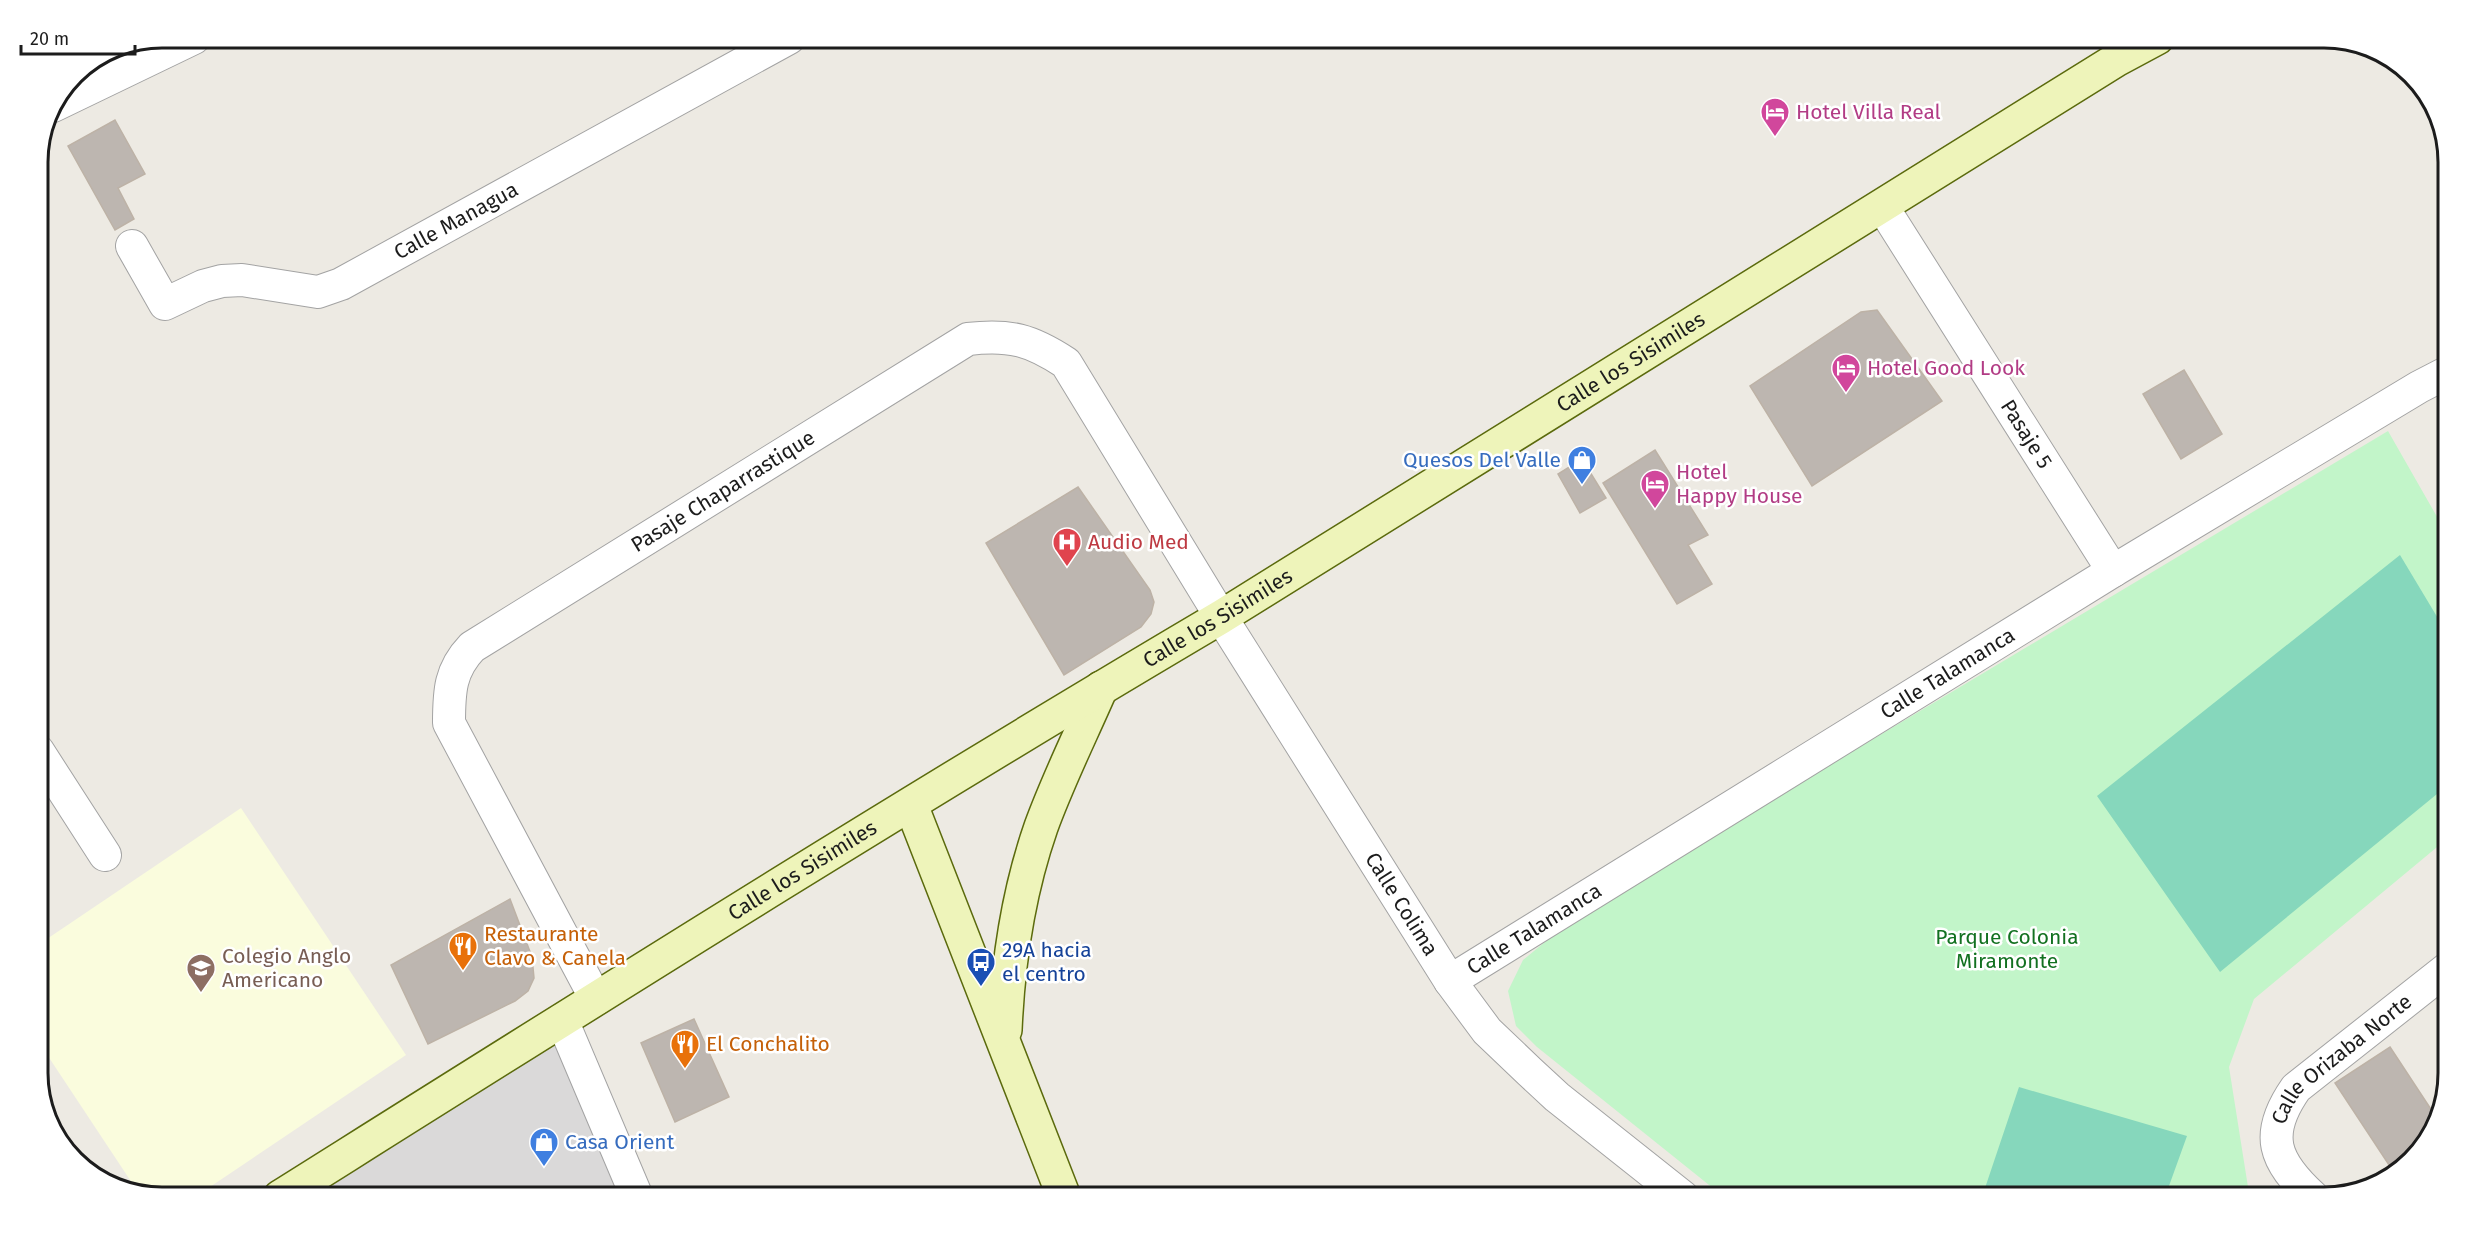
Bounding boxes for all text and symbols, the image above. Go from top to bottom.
scale bar [21,18,135,56]
text: 20 m [30,28,69,50]
hotel icon: Hotel Villa Real [1759,96,1791,138]
place label: Hotel Villa Real [1796,99,1941,125]
street label: Calle Managua [389,176,523,265]
street label: Calle los Sisimiles [1552,306,1710,418]
hotel icon: Hotel Good Look [1830,352,1862,394]
place label: Hotel Good Look [1867,355,2025,381]
street label: Pasaje 5 [1995,395,2058,473]
street label: Pasaje Chaparrastique [626,424,820,558]
shop icon: Quesos Del Valle [1566,444,1598,486]
place label: Quesos Del Valle [1403,447,1561,473]
place label: Hotel Happy House [1676,459,1802,509]
hotel icon: Hotel Happy House [1639,468,1671,510]
hospital icon: Audio Med [1051,526,1083,568]
place label: Audio Med [1088,529,1189,555]
street label: Calle los Sisimiles [1138,563,1297,673]
street label: Calle Talamanca [1875,622,2020,725]
street label: Calle los Sisimiles [723,815,882,926]
street label: Calle Colima [1359,848,1444,961]
street label: Calle Talamanca [1462,877,1606,980]
place label: Restaurante Clavo & Canela [484,921,626,971]
park label: Parque Colonia Miramonte [1935,924,2079,974]
restaurant icon: Restaurante Clavo & Canela [447,930,479,972]
place label: 29A hacia el centro [1002,937,1092,987]
place label: Colegio Anglo Americano [222,943,351,993]
bus stop icon: 29A hacia el centro [965,946,997,988]
school or university icon: Colegio Anglo Americano [185,952,217,994]
street label: Calle Orizaba Norte [2266,989,2417,1127]
restaurant icon: El Conchalito [669,1028,701,1070]
place label: El Conchalito [706,1031,830,1057]
shop icon: Casa Orient [528,1126,560,1168]
place label: Casa Orient [565,1129,675,1155]

